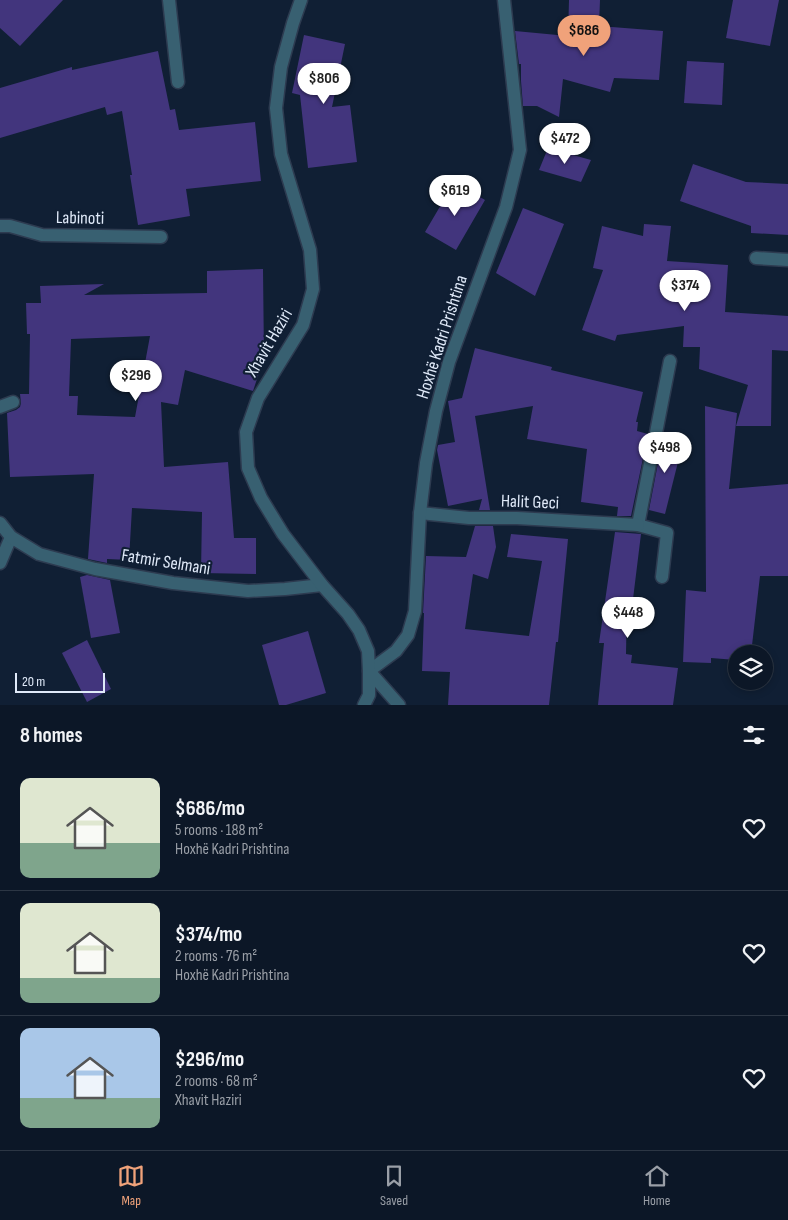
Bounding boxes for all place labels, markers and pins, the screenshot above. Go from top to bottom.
pin: $686 [554,15,614,57]
pin: $806 [294,62,354,105]
pin: $472 [535,122,595,165]
pin: $619 [425,174,485,217]
pin: $374 [655,270,715,312]
pin: $296 [106,360,166,402]
pin: $498 [635,432,695,474]
pin: $448 [598,596,658,639]

